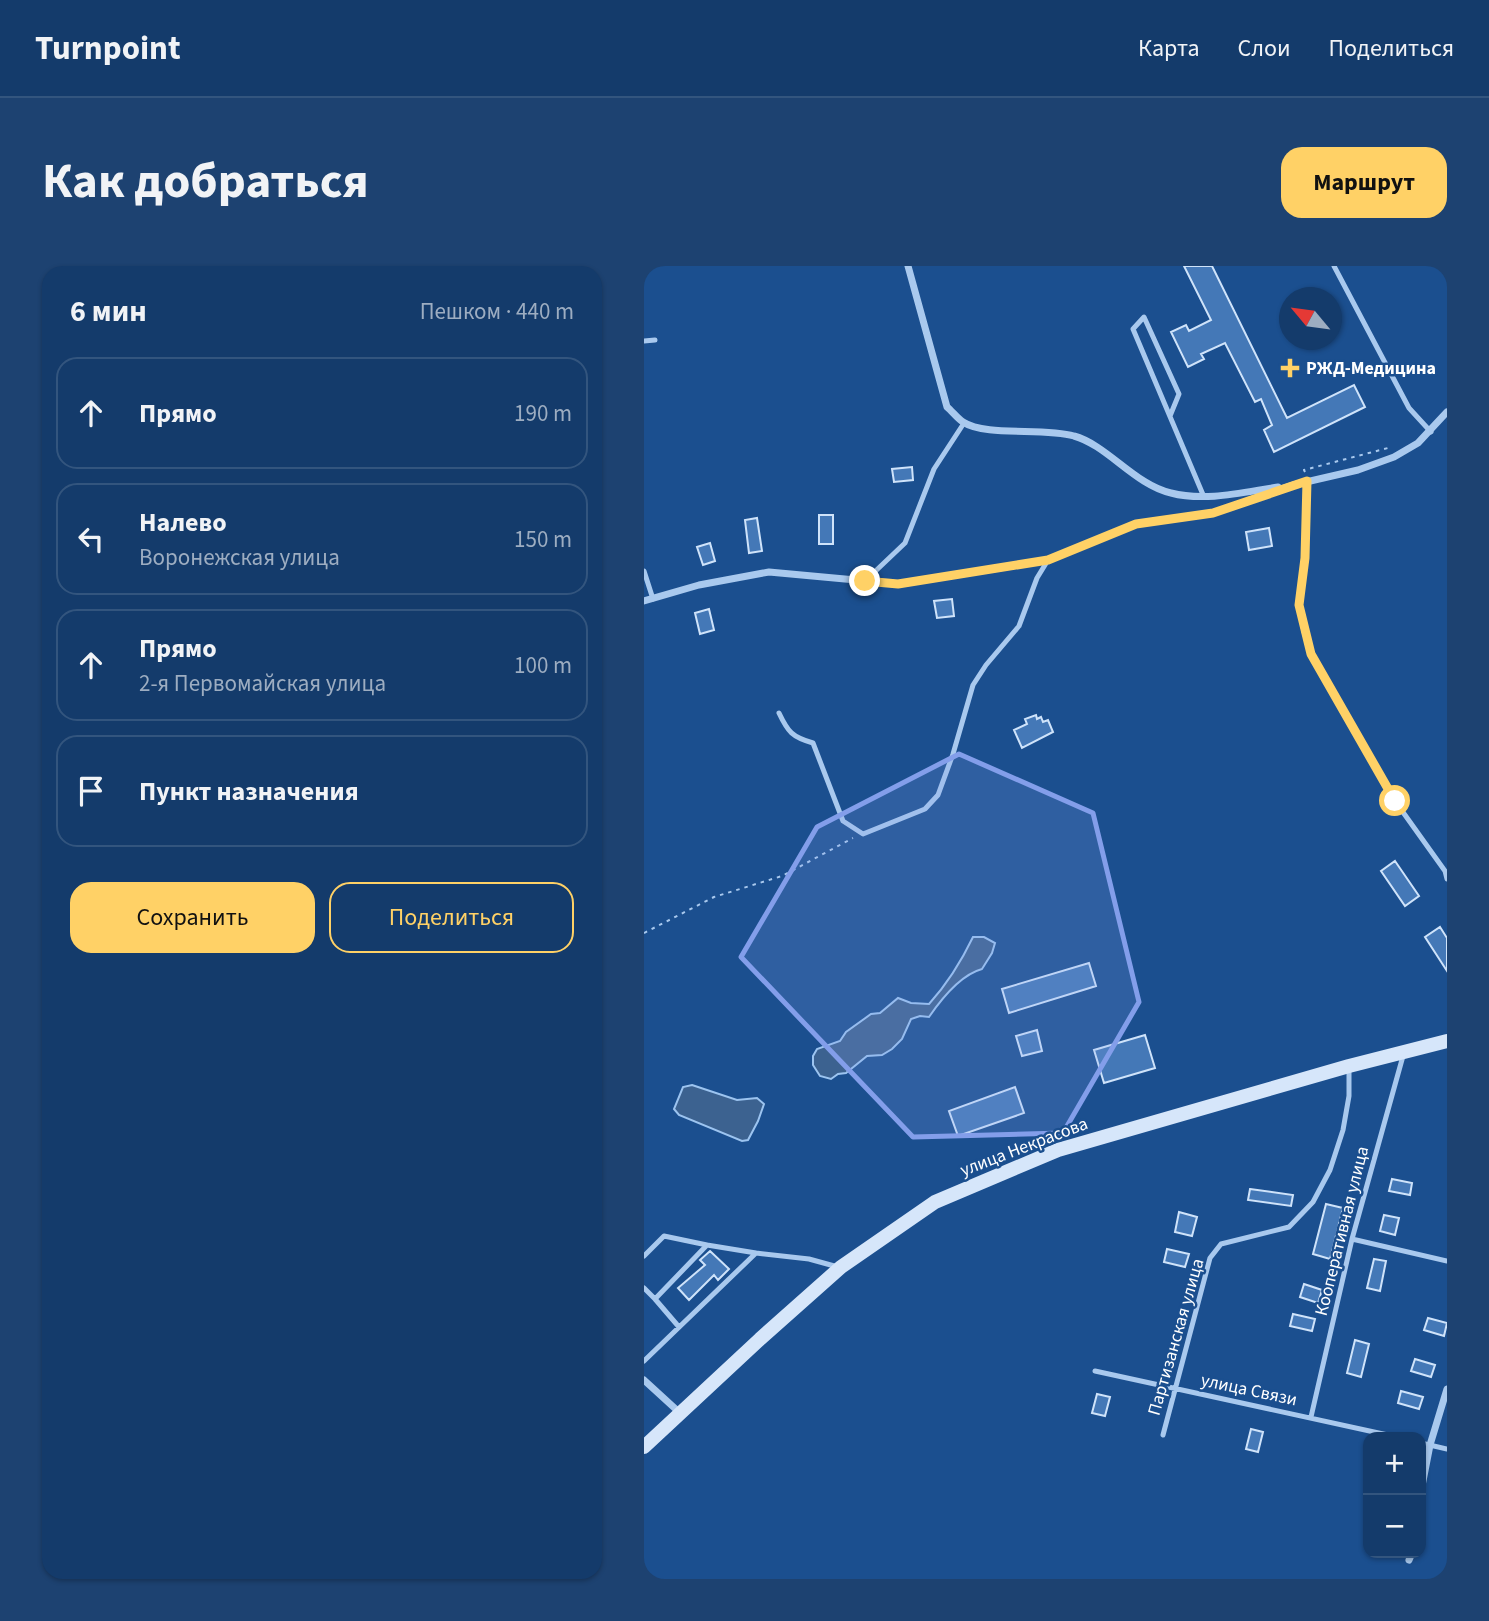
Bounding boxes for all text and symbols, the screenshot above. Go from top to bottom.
text: Turnpoint [35,25,181,72]
text: Карта [1138,31,1200,66]
text: Слои [1238,31,1291,66]
text: Поделиться [1329,31,1454,66]
text: Как добраться [42,147,369,217]
button: Маршрут [1281,147,1447,218]
north arrow [1279,287,1342,350]
text: 6 мин [70,290,147,333]
text: Пешком · 440 m [420,295,574,328]
place label: РЖД-Медицина [1306,356,1436,381]
marker: РЖД-Медицина [1280,358,1300,378]
icon: ahead [72,394,110,432]
text: Прямо [139,395,217,432]
text: 190 m [514,397,572,430]
text: Налево [139,504,227,541]
icon: left [72,520,110,558]
text: 150 m [514,523,572,556]
text: Воронежская улица [139,541,340,574]
route end [849,565,880,596]
text: Прямо [139,630,217,667]
icon: ahead [72,646,110,684]
text: 100 m [514,649,572,682]
text: 2-я Первомайская улица [139,667,386,700]
icon: arrive [72,772,110,810]
text: Пункт назначения [139,773,359,810]
route start [1379,785,1410,816]
button: Сохранить [70,882,315,953]
button: Поделиться [329,882,574,953]
street label: улица Некрасова [957,1111,1091,1183]
street label: Кооперативная улица [1309,1144,1375,1318]
street label: Партизанская улица [1142,1256,1210,1418]
street label: улица Связи [1199,1368,1299,1412]
map controls [1363,1432,1426,1558]
button: + [1363,1432,1426,1495]
button: − [1363,1495,1426,1558]

